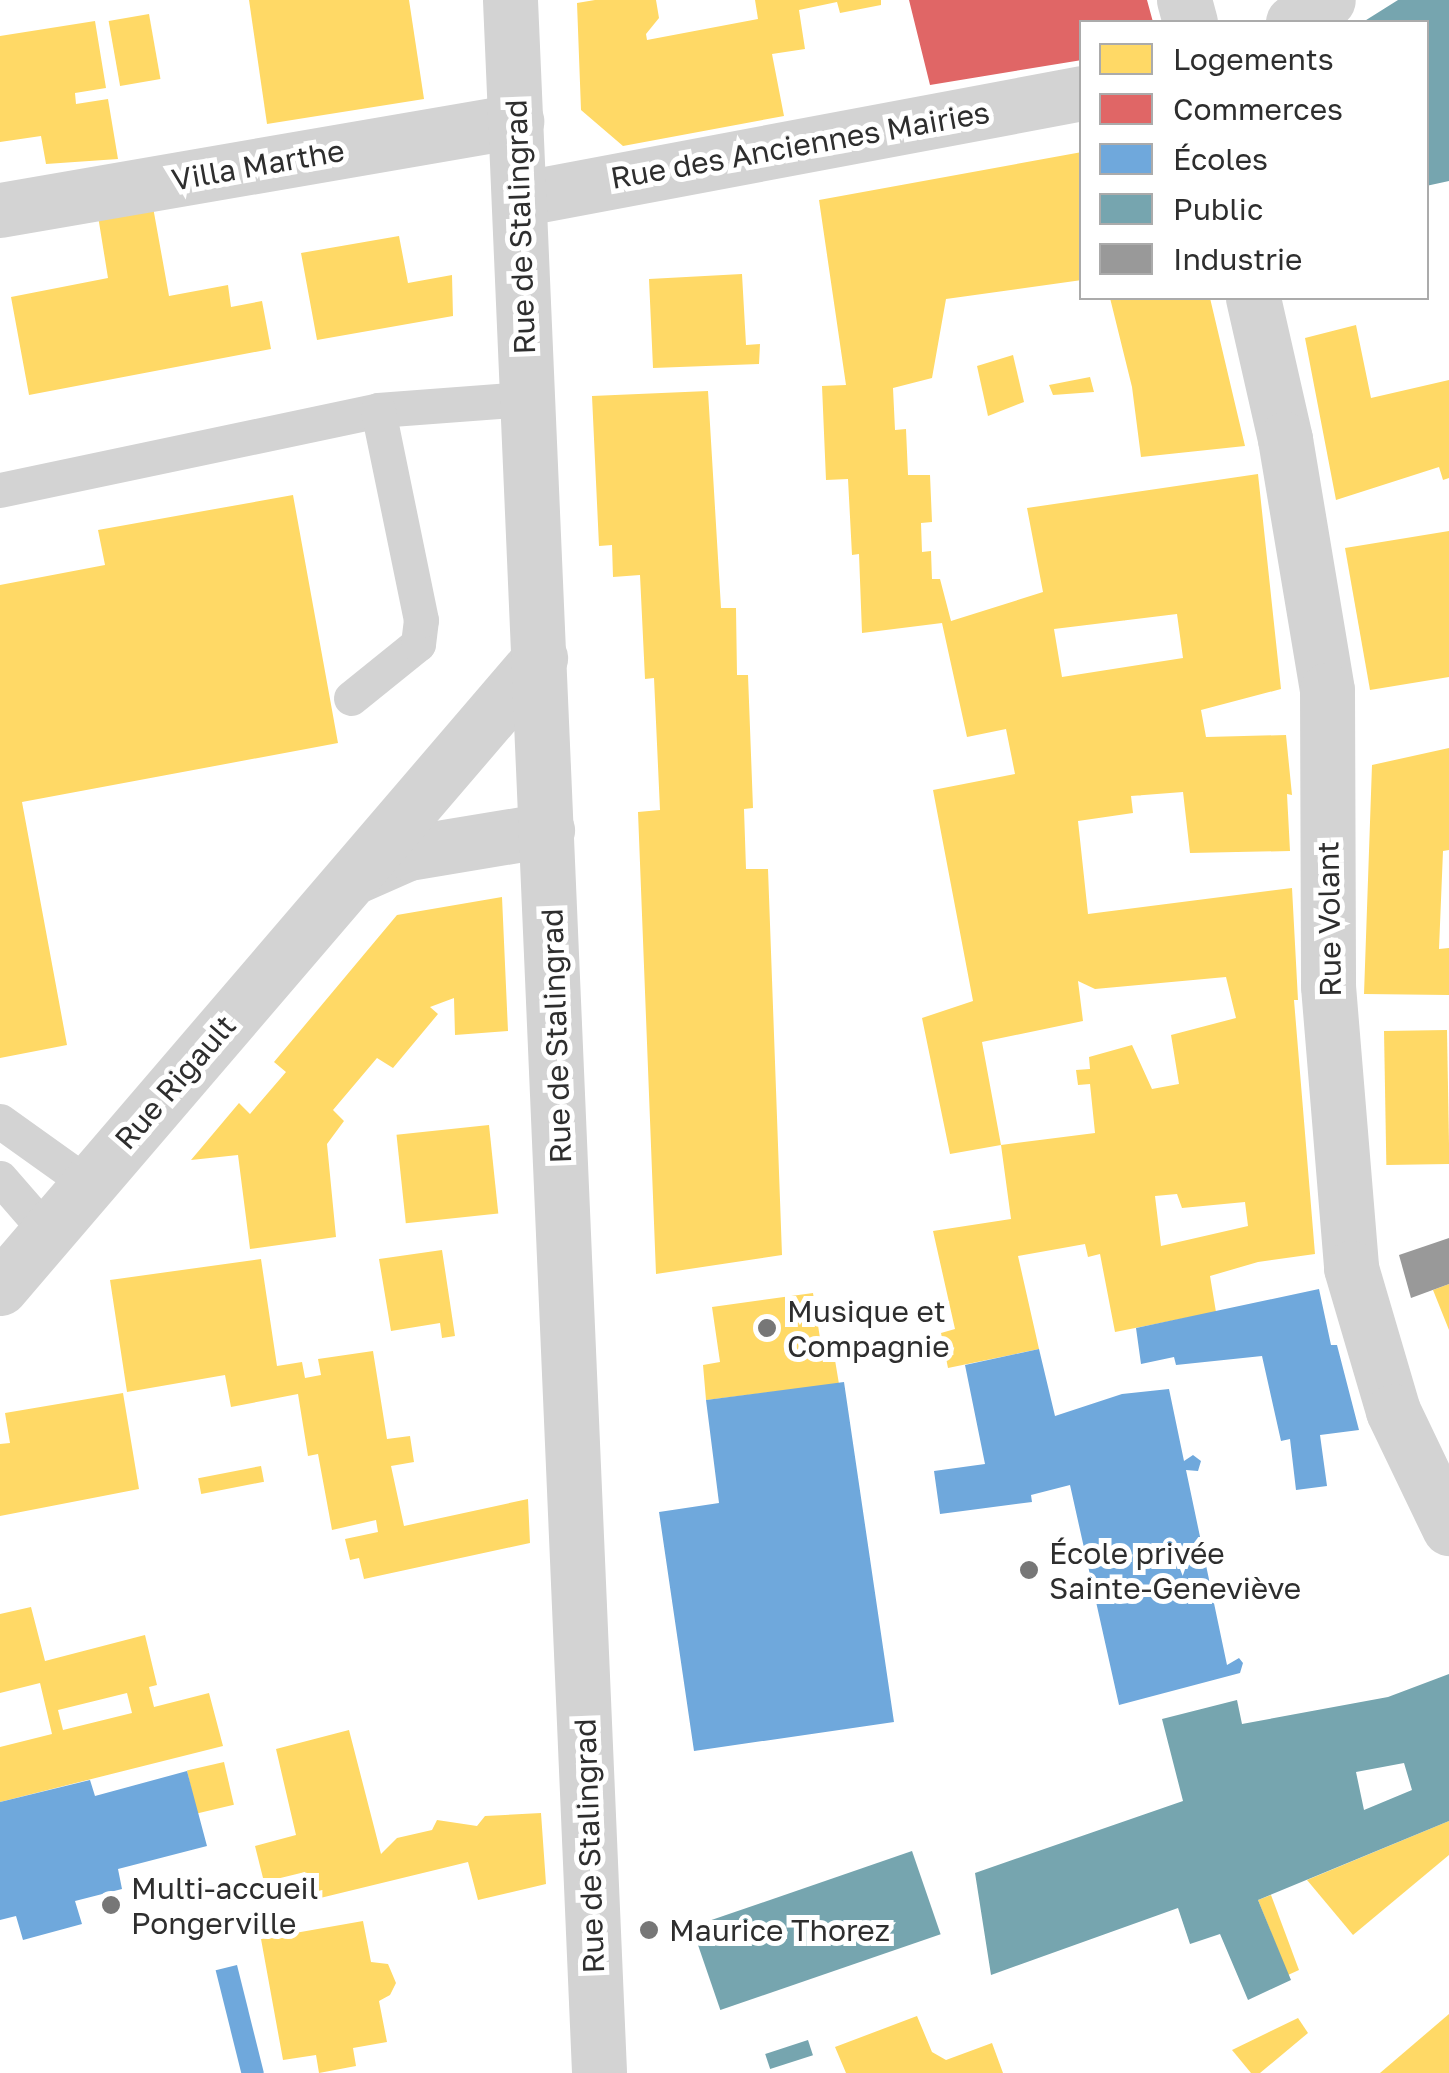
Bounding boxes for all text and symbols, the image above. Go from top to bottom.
legend [1079,20,1429,300]
text: Logements [1173,41,1334,77]
text: Commerces [1173,91,1343,127]
street label: Rue des Anciennes Mairies [608,94,992,196]
street label: Rue de Stalingrad [498,99,542,355]
street label: Villa Marthe [169,132,347,198]
text: Écoles [1173,141,1268,177]
text: Public [1173,191,1263,227]
text: Industrie [1173,241,1303,277]
street label: Rue Volant [1310,841,1348,997]
street label: Rue de Stalingrad [534,908,578,1164]
street label: Rue Rigault [107,1008,243,1156]
place label: Musique et Compagnie [787,1293,950,1364]
marker: Musique et Compagnie [756,1317,778,1339]
place label: École privée Sainte-Geneviève [1049,1535,1301,1606]
marker: École privée Sainte-Geneviève [1018,1559,1040,1581]
street label: Rue de Stalingrad [567,1718,611,1974]
place label: Multi-accueil Pongerville [131,1870,318,1940]
marker: Multi-accueil Pongerville [100,1894,122,1916]
place label: Maurice Thorez [669,1912,890,1948]
marker: Maurice Thorez [638,1919,660,1941]

